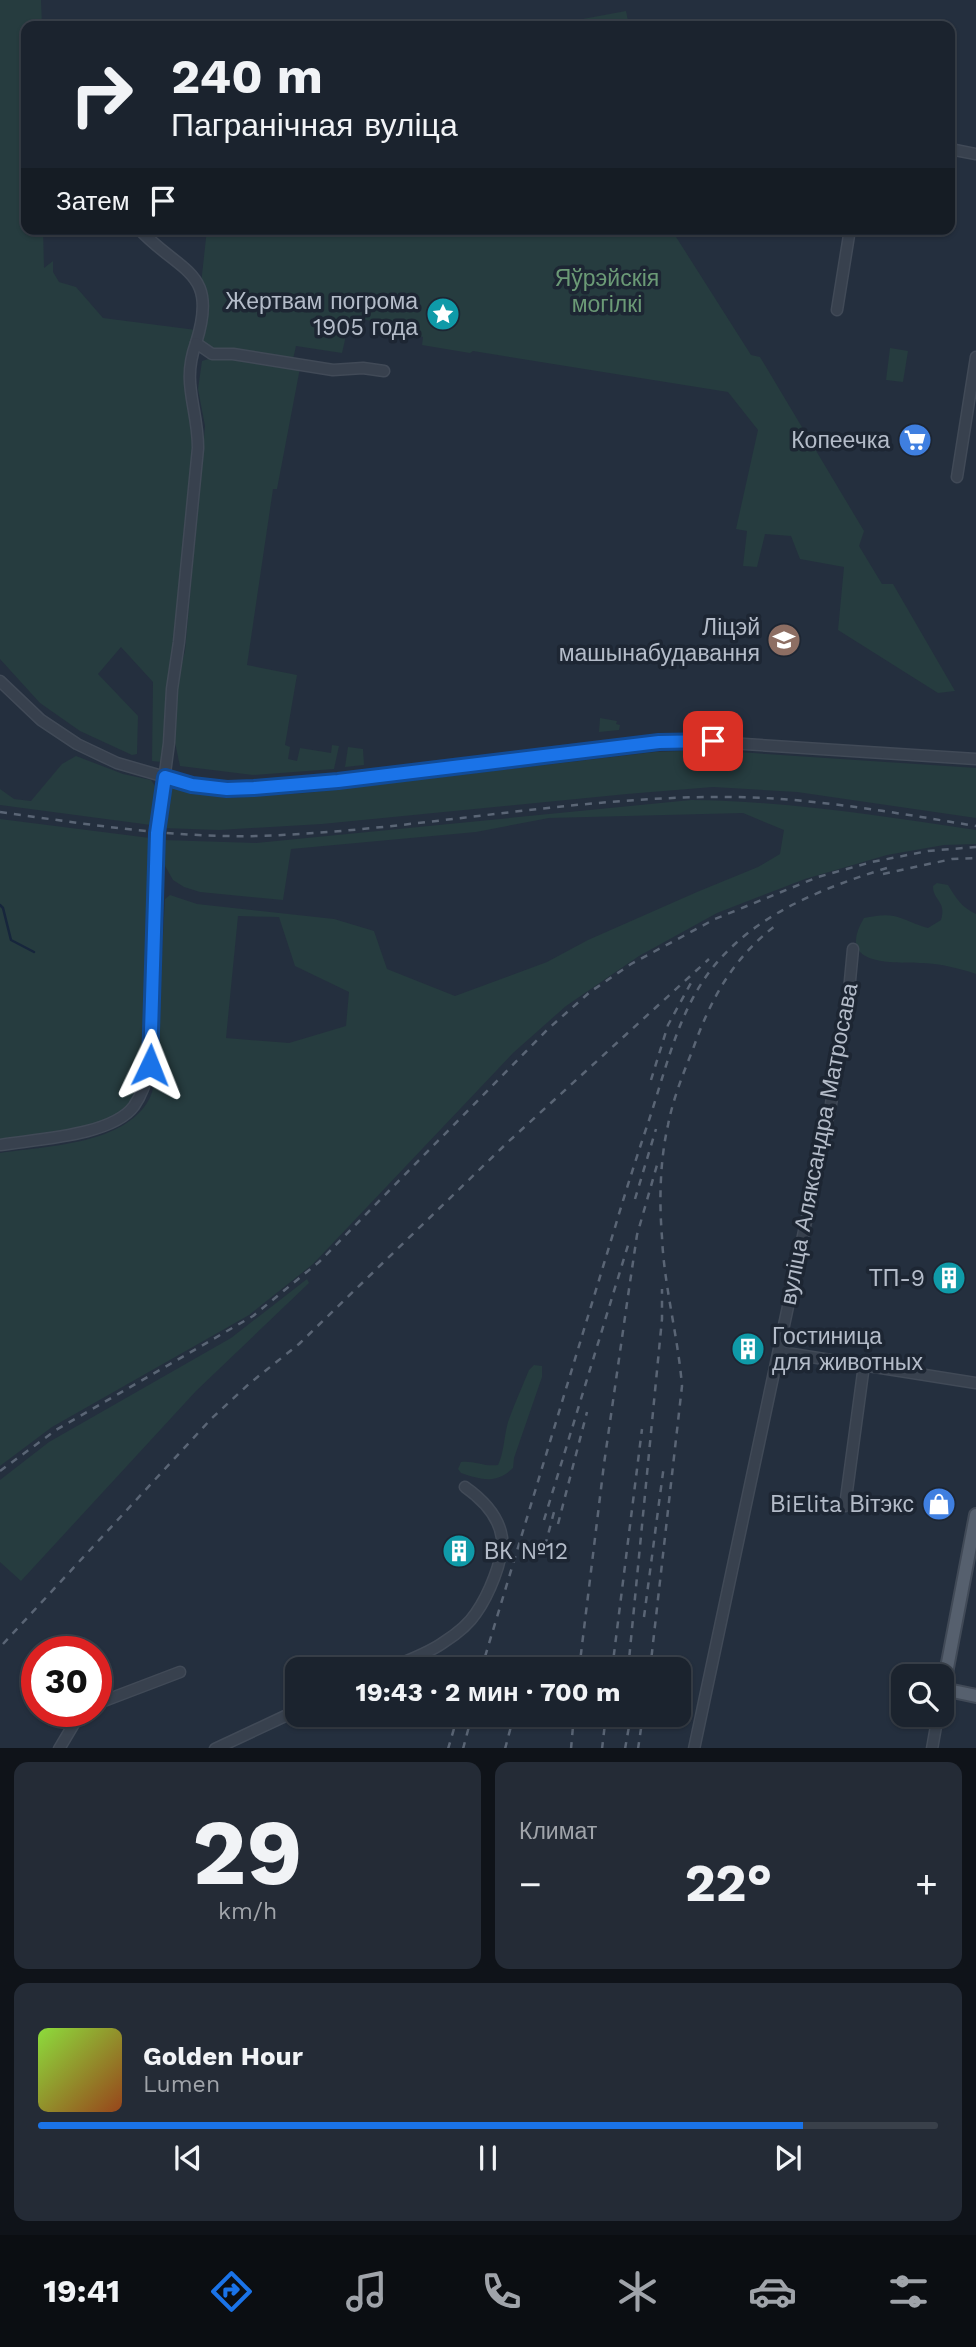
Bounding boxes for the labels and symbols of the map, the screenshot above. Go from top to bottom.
park label: Яўрэйскія могілкі [555,265,659,318]
place label: Жертвам погрома 1905 года [225,288,418,341]
place icon: Жертвам погрома 1905 года [424,295,462,333]
supermarket icon: Копеечка [896,421,934,459]
place label: Копеечка [791,427,890,454]
place label: Ліцэй машынабудавання [559,614,760,667]
school or university icon: Ліцэй машынабудавання [765,621,803,659]
pin [683,711,743,771]
street label: вуліца Аляксандра Матросава [775,981,864,1307]
position arrow [113,1028,187,1102]
building icon: ТП-9 [930,1259,968,1297]
place label: ТП-9 [869,1265,925,1292]
place label: Гостиница для животных [772,1323,923,1376]
building icon: Гостиница для животных [729,1330,767,1368]
shop icon: ВiElita Вітэкс [920,1485,958,1523]
place label: ВiElita Вітэкс [770,1491,914,1518]
building icon: ВК №12 [440,1532,478,1570]
place label: ВК №12 [484,1538,568,1565]
speed limit sign: 30 [21,1636,112,1727]

